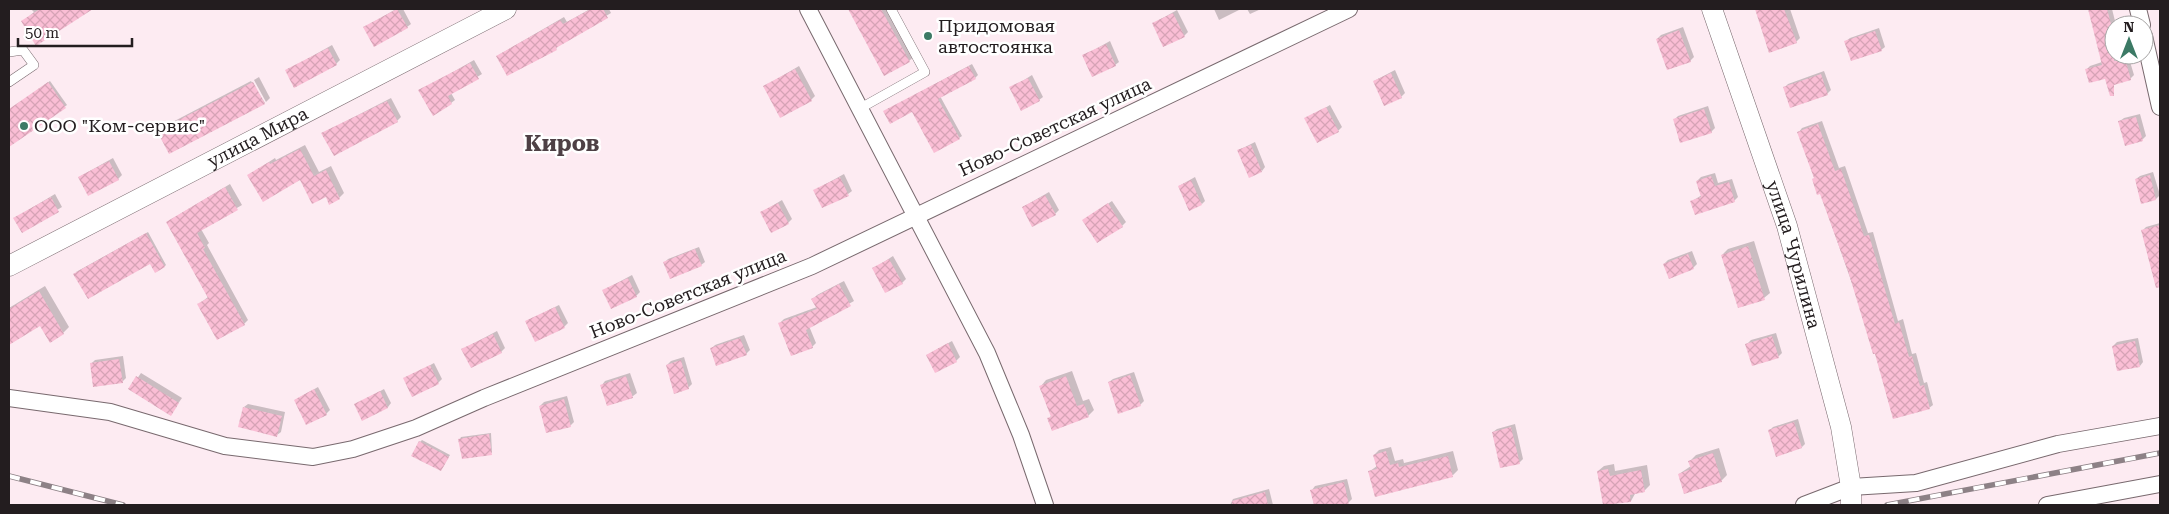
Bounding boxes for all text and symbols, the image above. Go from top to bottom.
scale bar [18,15,131,47]
place label: Придомовая автостоянка [938,15,1055,57]
north arrow [2104,15,2154,65]
text: N [2124,19,2135,35]
text: 50 m [25,24,60,42]
marker: Придомовая автостоянка [922,30,934,42]
street label: Ново-Советская улица [955,73,1154,180]
street label: улица Мира [204,102,311,172]
place label: ООО "Ком-сервис" [34,115,205,136]
marker: ООО "Ком-сервис" [18,120,30,132]
district label: Киров [524,131,600,156]
street label: улица Чурилина [1762,178,1825,331]
street label: Ново-Советская улица [587,244,789,343]

